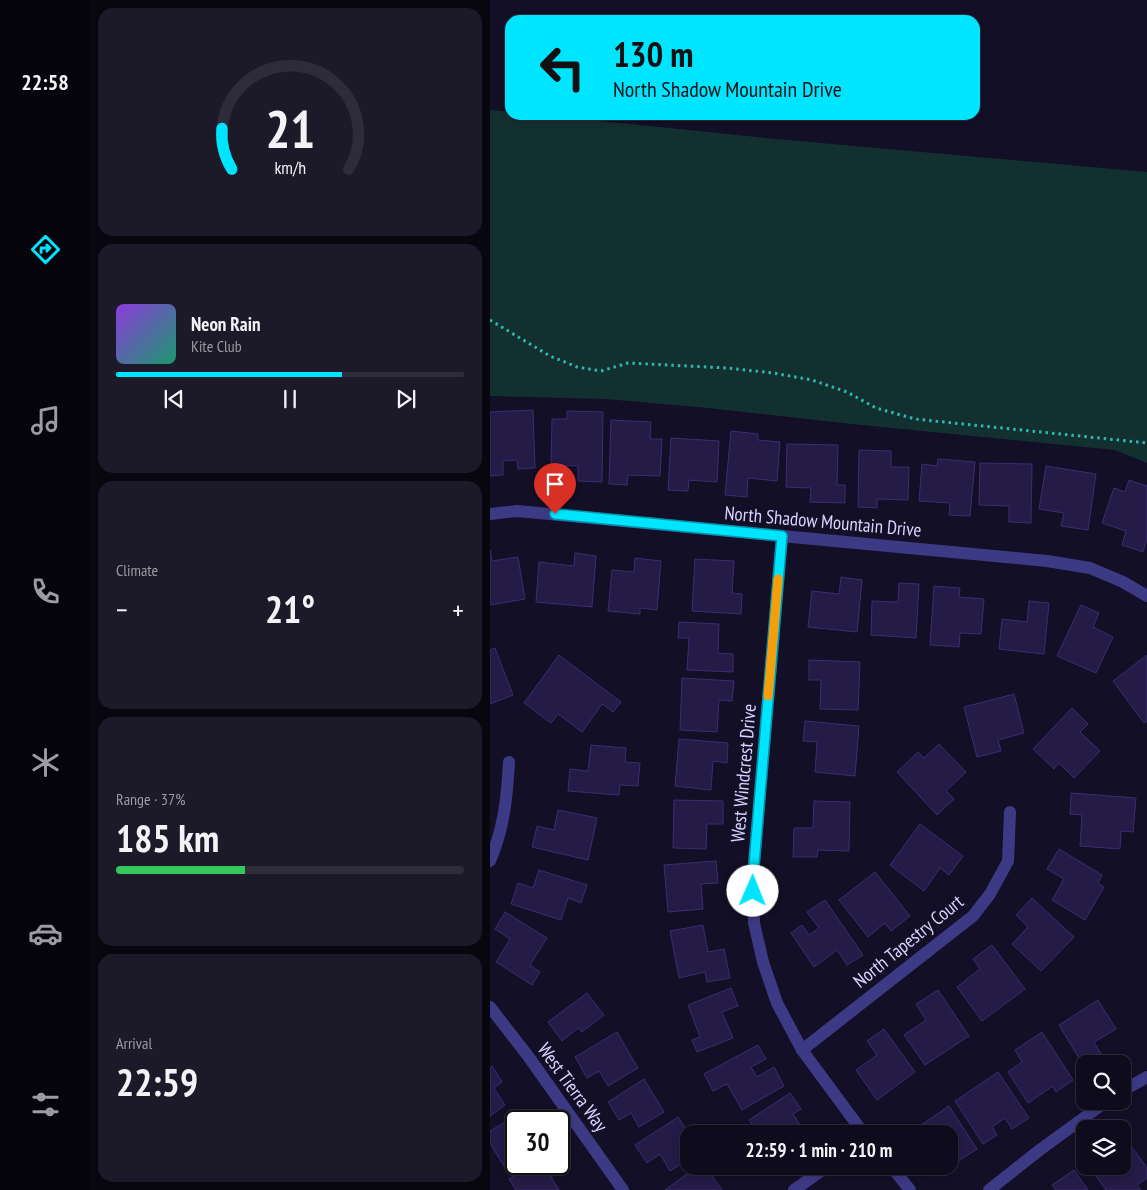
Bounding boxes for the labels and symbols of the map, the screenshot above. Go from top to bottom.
pin [534,463,576,514]
street label: North Shadow Mountain Drive [723,500,923,542]
street label: West Windcrest Drive [725,703,761,843]
position arrow [726,864,778,916]
street label: North Tapestry Court [848,889,969,993]
street label: West Tierra Way [533,1038,614,1137]
speed limit sign: 30 [505,1110,570,1175]

